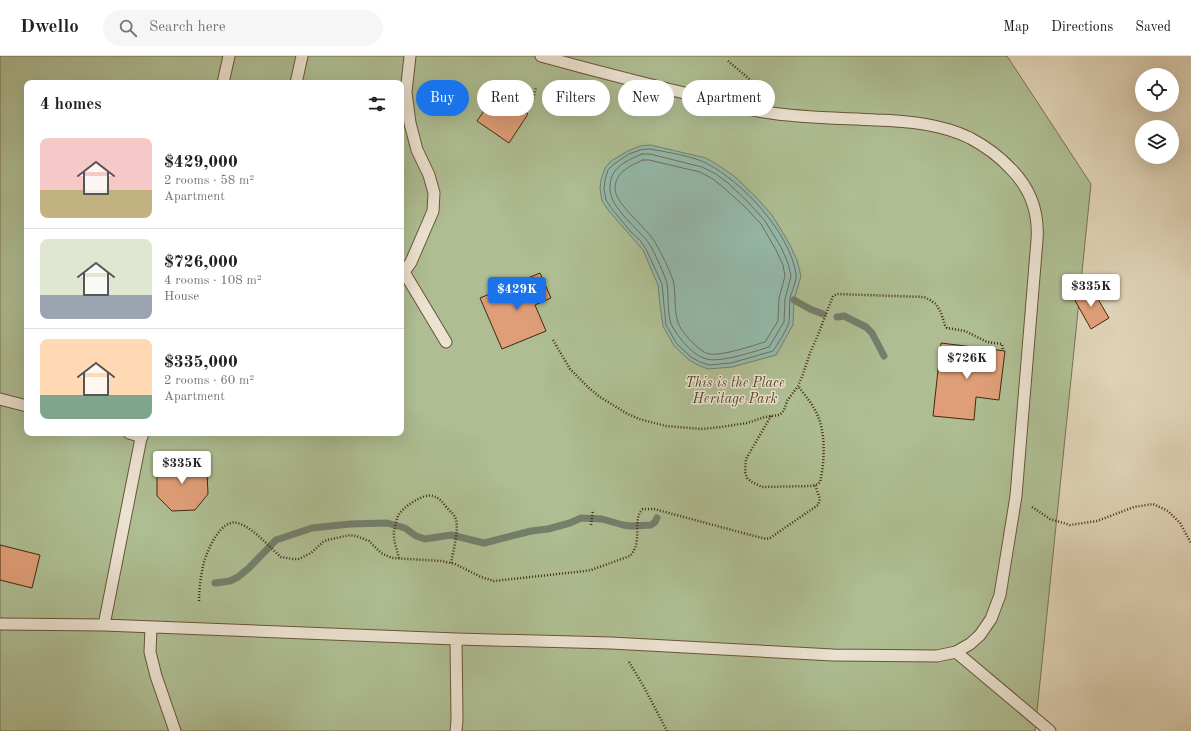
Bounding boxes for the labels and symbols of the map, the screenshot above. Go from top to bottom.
pin: $335K [1063,274,1119,308]
pin: $429K [489,277,545,311]
pin: $726K [939,346,995,380]
park label: This is the Place Heritage Park [685,376,785,407]
pin: $335K [154,451,210,485]

